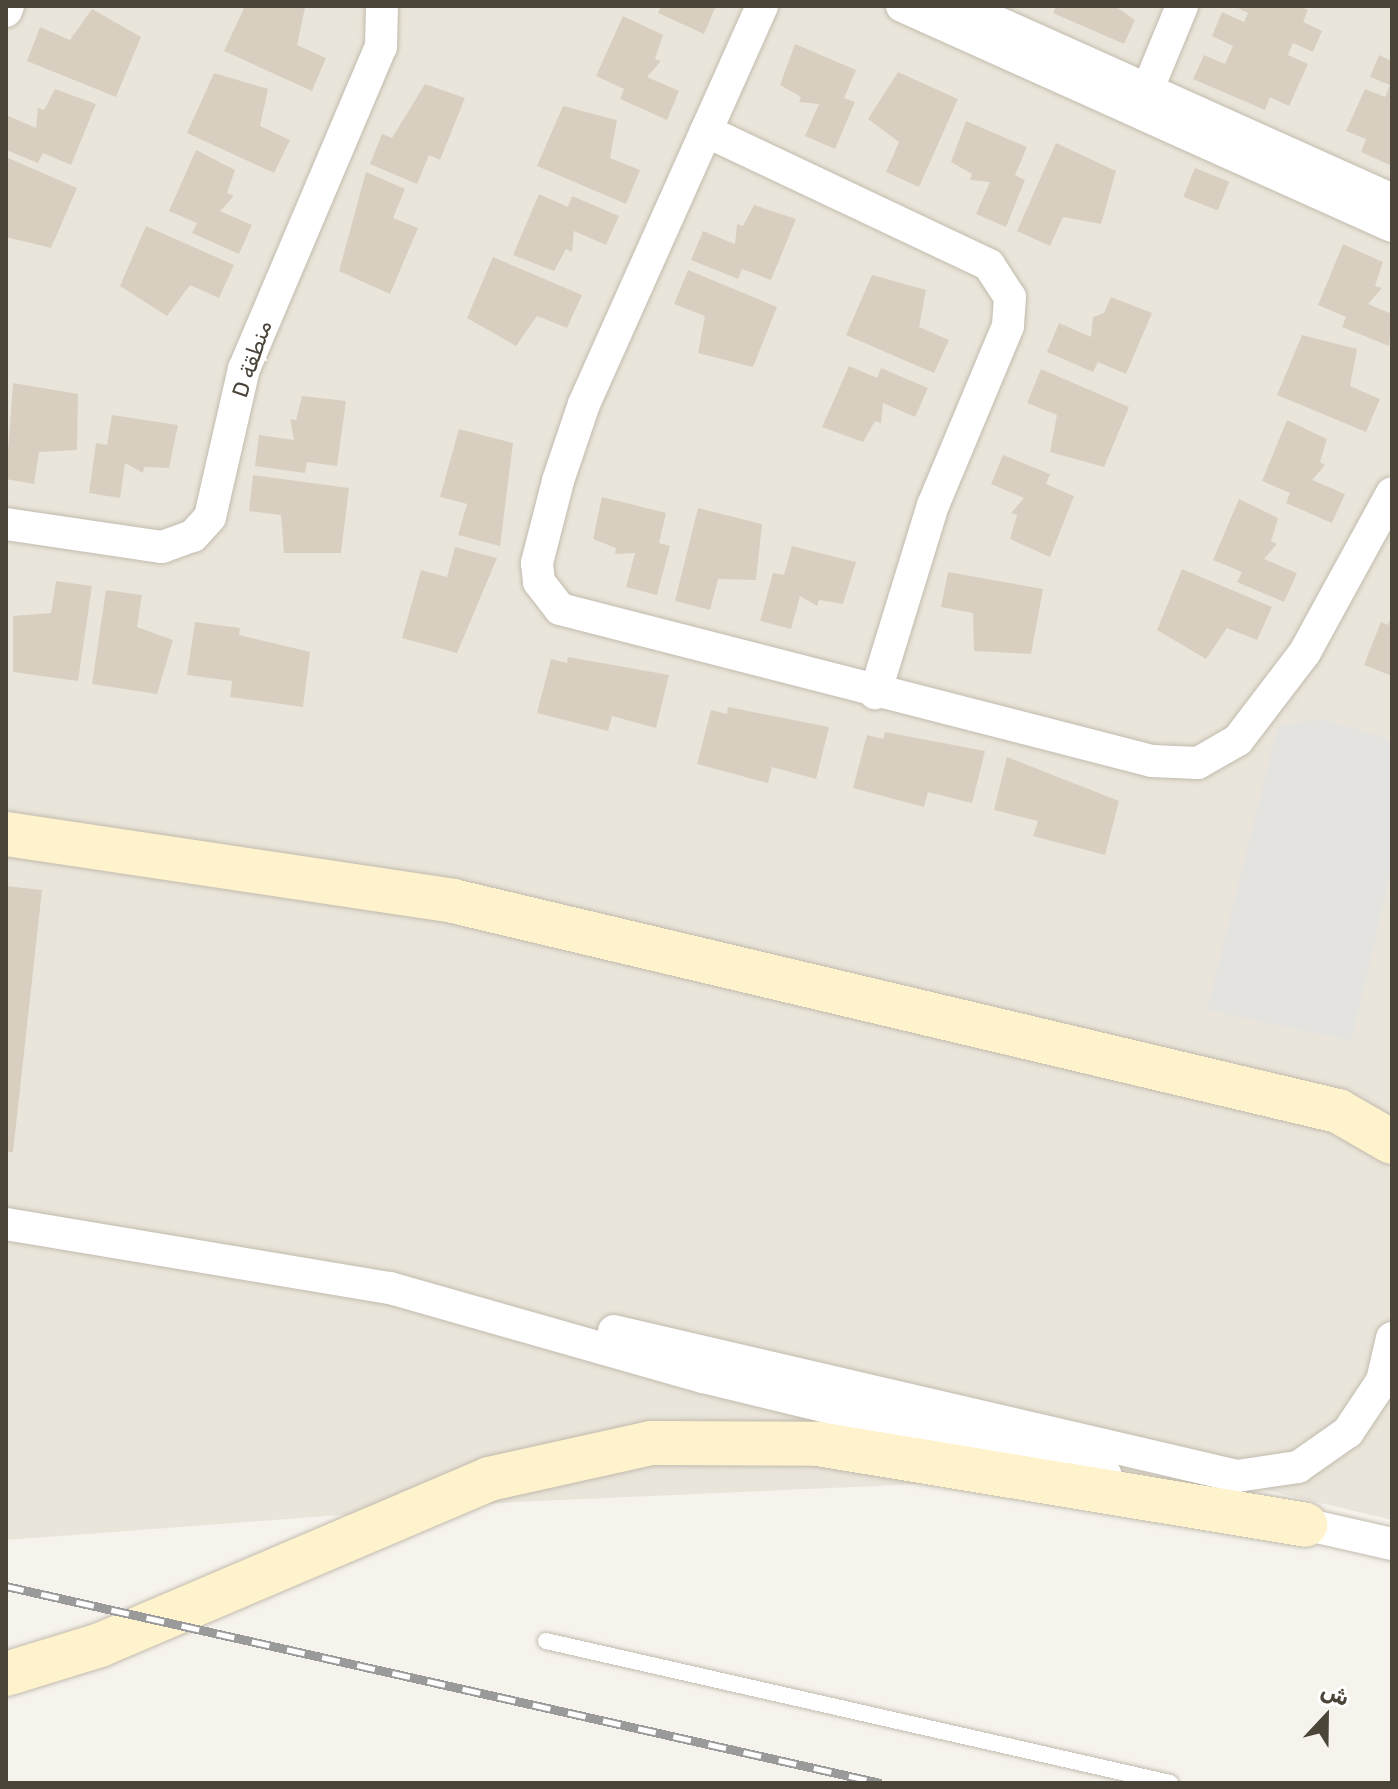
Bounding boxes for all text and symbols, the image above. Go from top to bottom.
street label: D منطقة [227,317,277,401]
north arrow [1286,1677,1366,1757]
text: ش [1317,1677,1353,1712]

